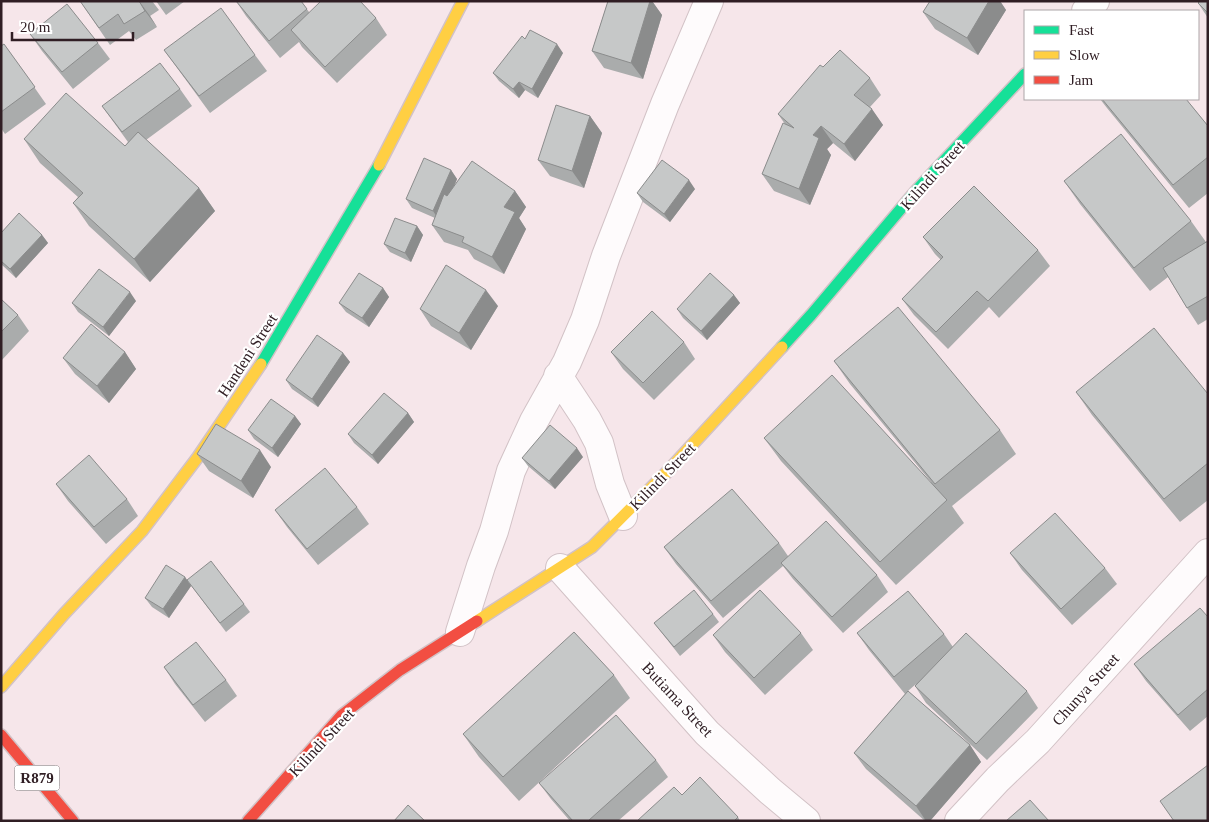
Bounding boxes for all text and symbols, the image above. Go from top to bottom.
scale bar [12,10,134,42]
legend [1024,10,1199,100]
text: 20 m [20,19,51,35]
text: Fast [1069,22,1095,38]
text: Slow [1069,47,1100,63]
text: Jam [1069,72,1093,88]
street label: Kilindi Street [897,137,968,213]
street label: Handeni Street [214,310,281,400]
street label: Kilindi Street [626,439,699,513]
street label: Chunya Street [1049,649,1123,730]
street label: Butiama Street [639,659,717,740]
street label: Kilindi Street [286,704,358,780]
road number: R879 [15,766,60,790]

